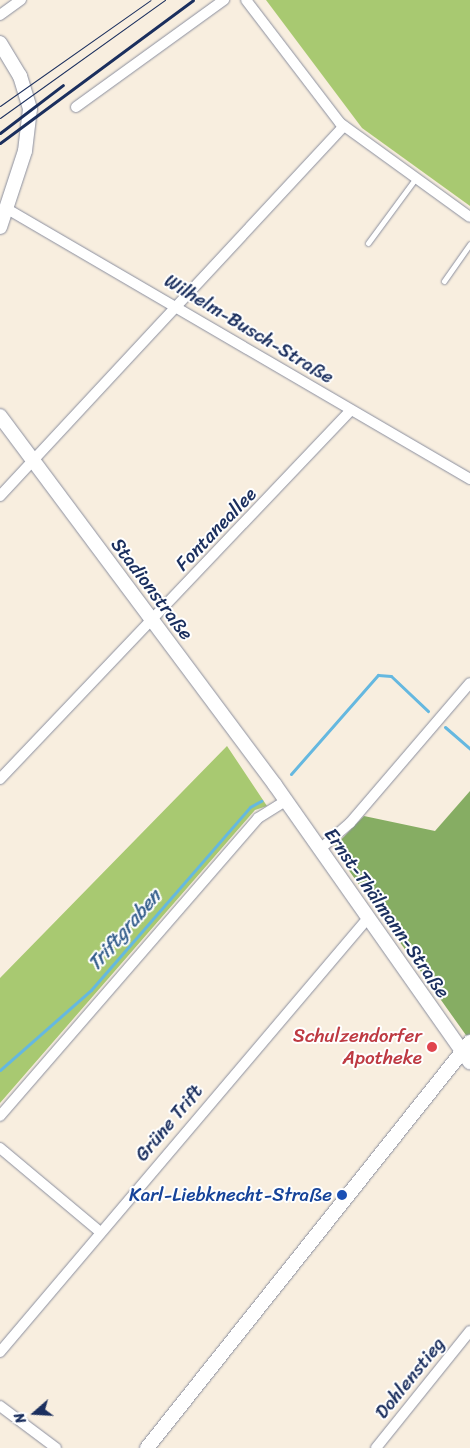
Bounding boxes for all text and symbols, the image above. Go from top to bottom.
street label: Wilhelm-Busch-Straße [160,269,338,389]
street label: Fontaneallee [171,483,261,575]
street label: Stadionstraße [106,533,198,645]
street label: Ernst-Thälmann-Straße [319,823,455,1003]
water label: Triftgraben [82,885,166,975]
place label: Schulzendorfer Apotheke [293,1025,422,1069]
marker: Schulzendorfer Apotheke [426,1041,438,1053]
street label: Grüne Trift [130,1080,208,1166]
place label: Karl-Liebknecht-Straße [129,1184,332,1206]
marker: Karl-Liebknecht-Straße [336,1189,348,1201]
street label: Dohlenstieg [370,1333,450,1423]
north arrow [10,1388,60,1438]
text: N [7,1409,34,1427]

